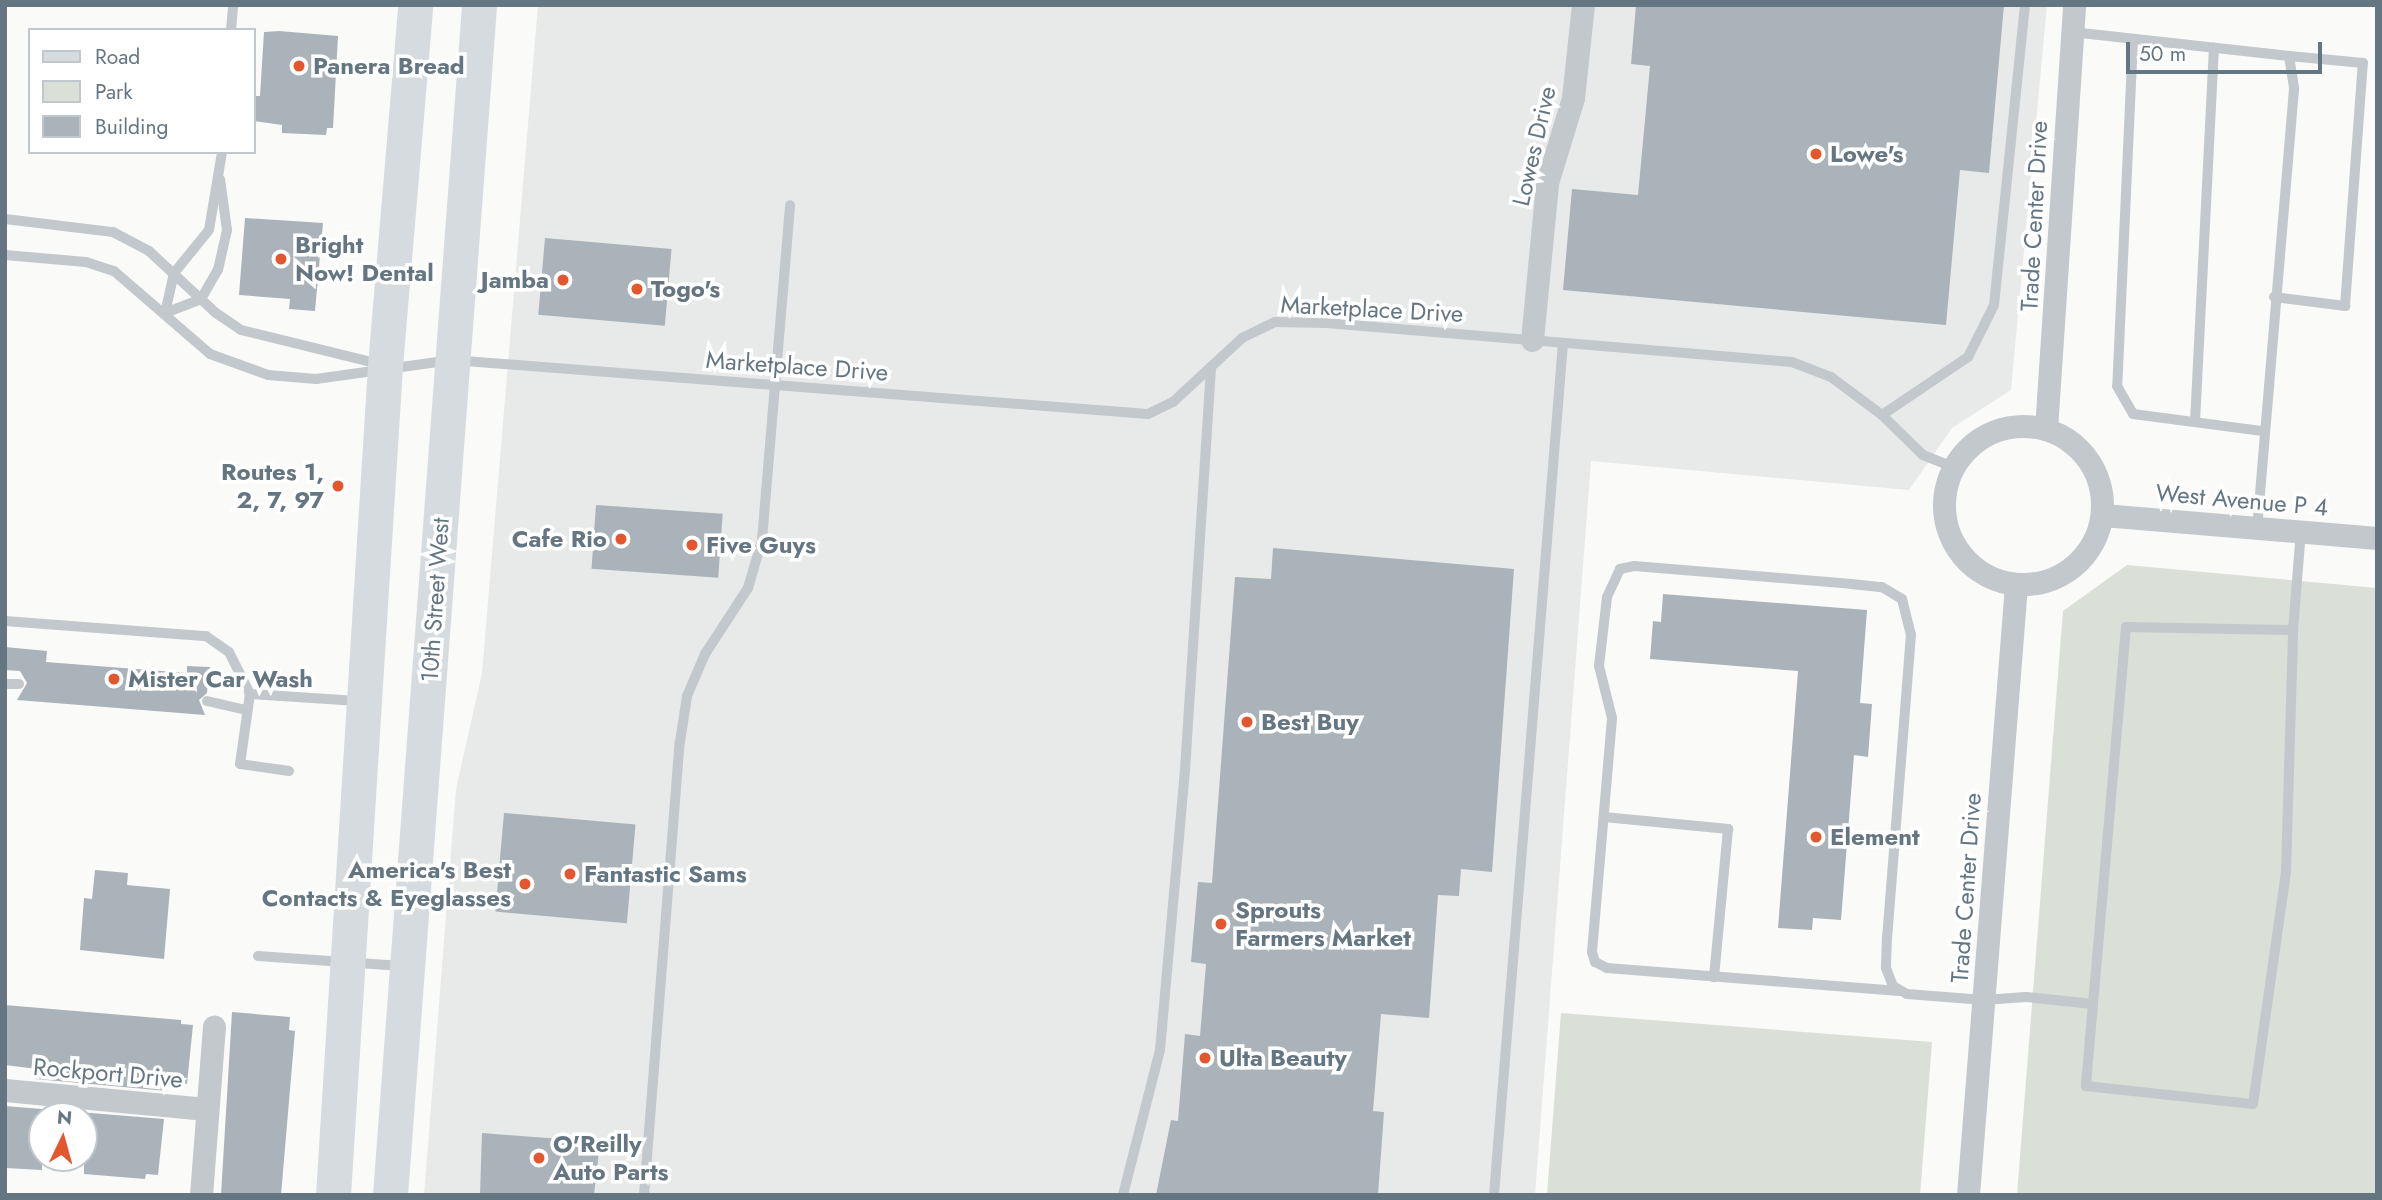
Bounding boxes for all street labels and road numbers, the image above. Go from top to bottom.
street label: Lowes Drive [1506,83,1562,209]
street label: Trade Center Drive [2015,120,2053,312]
street label: Marketplace Drive [1280,290,1464,328]
street label: Marketplace Drive [705,345,889,387]
street label: West Avenue P 4 [2155,478,2329,522]
street label: 10th Street West [415,517,455,683]
street label: Trade Center Drive [1945,792,1987,984]
street label: Rockport Drive [32,1052,184,1094]

